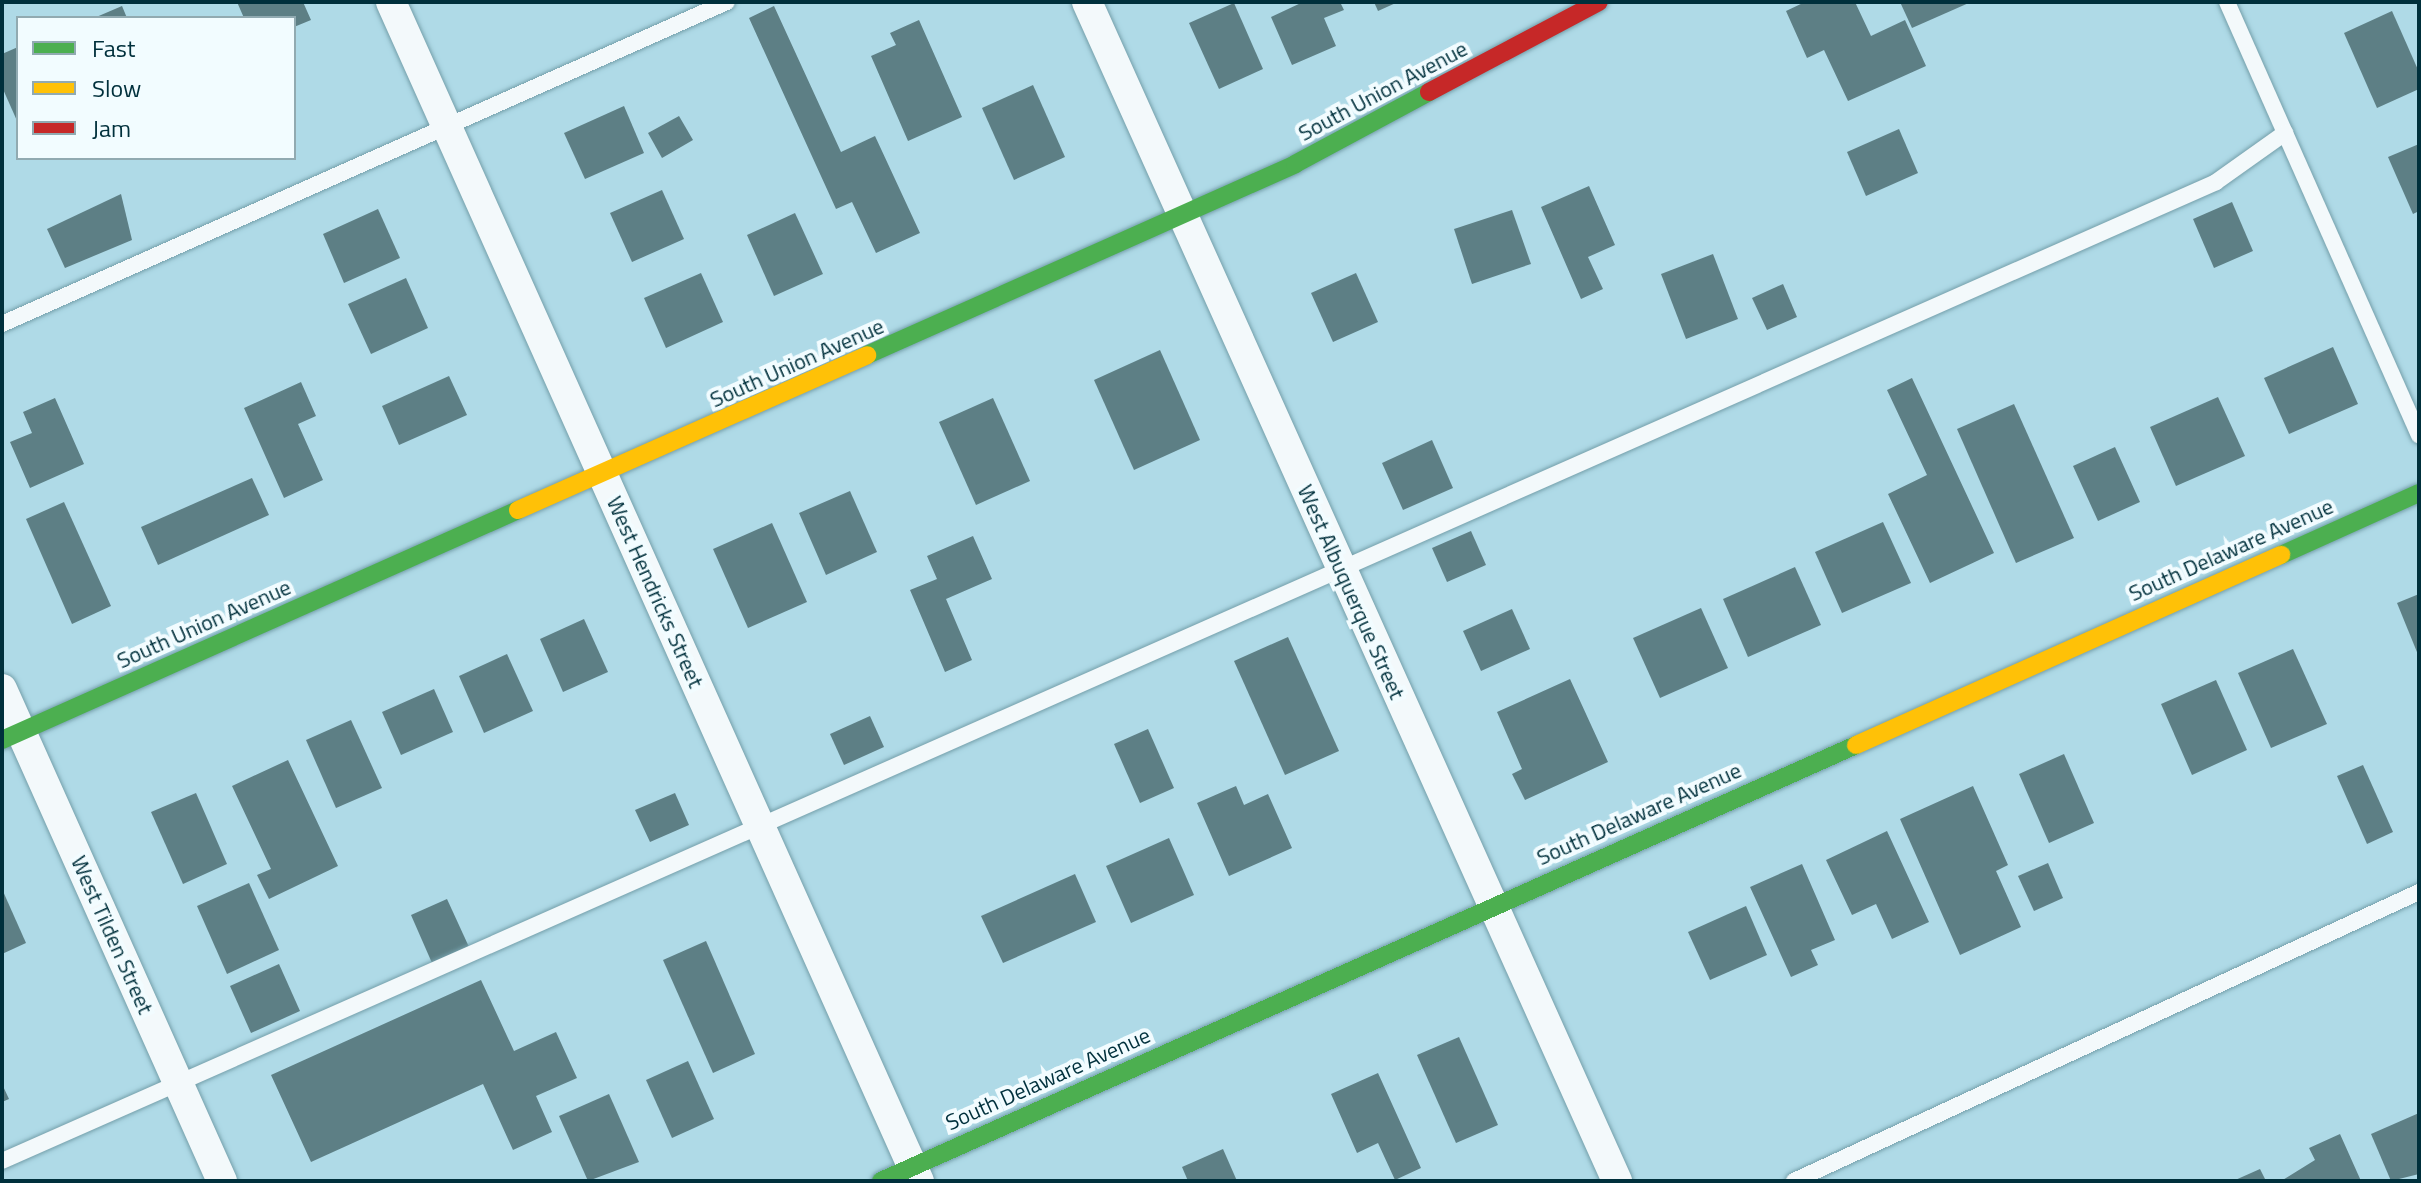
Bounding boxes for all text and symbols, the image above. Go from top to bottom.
legend [16,16,296,160]
text: Fast [92,30,135,66]
street label: South Union Avenue [1294,35,1472,147]
text: Slow [92,70,141,106]
text: Jam [92,110,131,146]
street label: South Union Avenue [706,313,888,413]
street label: West Albuquerque Street [1292,481,1410,703]
street label: West Hendricks Street [601,492,709,692]
street label: South Delaware Avenue [2125,493,2337,607]
street label: South Union Avenue [113,574,295,674]
street label: South Delaware Avenue [1533,757,1745,871]
street label: West Tilden Street [65,852,159,1018]
street label: South Delaware Avenue [942,1022,1154,1136]

